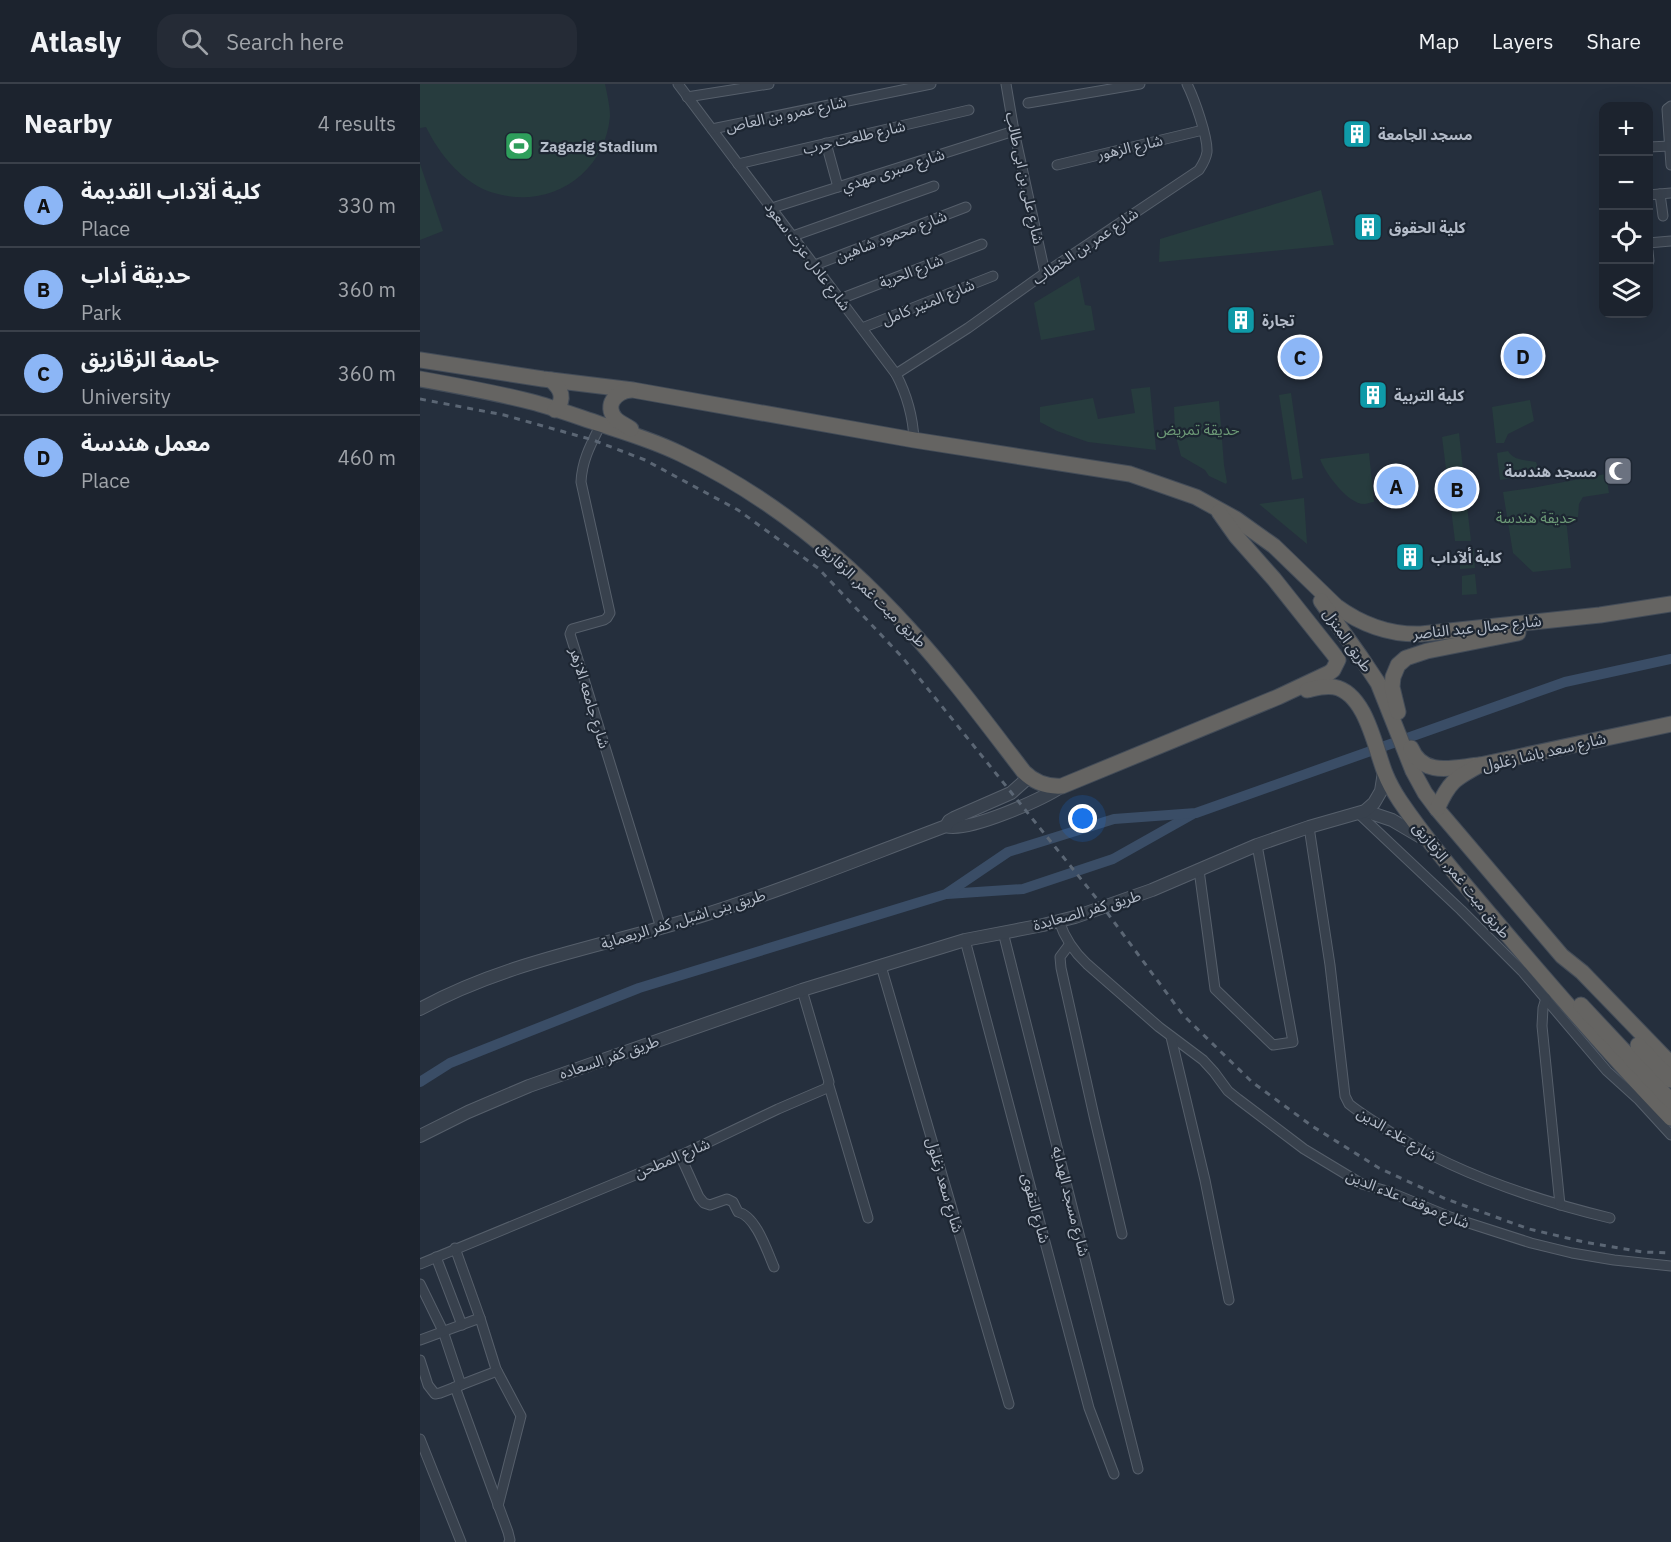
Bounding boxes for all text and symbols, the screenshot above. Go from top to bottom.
search box [157,14,577,68]
text: Atlasly [30,23,121,60]
icon: search [178,25,211,58]
text: Search here [226,27,344,56]
text: Map [1419,27,1459,55]
text: Layers [1492,27,1554,55]
text: Share [1587,27,1641,55]
street label: شارع عمرو بن العاص [724,92,849,139]
map controls [1599,102,1653,318]
button: + [1599,102,1653,156]
text: Nearby [24,106,112,140]
text: 4 results [318,110,396,137]
street label: شارع على بن ابى طالب [999,110,1048,247]
street label: شارع طلعت حرب [801,116,908,161]
building icon: مسجد الجامعة [1341,118,1373,150]
place label: مسجد الجامعة [1378,125,1472,144]
sports icon: Zagazig Stadium [503,130,535,162]
street label: شارع الزهور [1094,130,1166,167]
place label: Zagazig Stadium [540,137,658,156]
street label: شارع صبرى مهدي [839,144,948,198]
button: − [1599,156,1653,210]
text: كلية ألآداب القديمة [81,176,261,205]
text: A [37,192,50,219]
text: 330 m [338,192,396,219]
street label: شارع عادل عزت سعود [758,198,855,316]
street label: شارع عمر بن الخطاب [1028,203,1144,291]
street label: شارع محمود شاهين [833,206,951,269]
button: locate [1599,210,1653,264]
building icon: كلية الحقوق [1352,211,1384,243]
text: Place [81,215,130,242]
place label: كلية الحقوق [1389,218,1466,237]
street label: شارع الحرية [876,250,947,295]
text: حديقة أداب [81,260,190,289]
button: layers [1599,264,1653,318]
street label: شارع المنير كامل [879,275,979,332]
text: B [37,276,50,303]
text: 360 m [338,276,396,303]
text: Park [81,299,121,326]
building icon: تجارة [1225,304,1257,336]
place label: تجارة [1262,311,1295,330]
pin: C [1280,334,1320,380]
pin: D [1504,334,1542,378]
text: جامعة الزقازيق [81,344,219,373]
text: C [37,360,50,387]
text: 360 m [338,360,396,387]
building icon: كلية التربية [1357,379,1389,411]
text: University [81,383,171,410]
place label: كلية التربية [1394,386,1464,405]
park label: حديقة تمريض [1157,420,1240,439]
text: معمل هندسة [81,428,211,457]
text: D [37,444,50,471]
text: 460 m [338,444,396,471]
mosque icon: مسجد هندسة [1602,455,1634,487]
place label: مسجد هندسة [1505,462,1597,481]
pin: A [1376,464,1416,508]
pin: B [1438,466,1476,512]
text: Place [81,467,130,494]
park label: حديقة هندسة [1496,508,1576,527]
street label: طريق ميت غمر, الزقازيق [813,537,931,652]
building icon: كلية ألآداب [1394,541,1426,573]
place label: كلية ألآداب [1431,547,1502,567]
street label: طريق المنزل [1318,604,1377,676]
street label: شارع جمال عبد الناصر [1411,611,1543,646]
street label: شارع جامعه الازهر [563,644,614,752]
street label: شارع سعد باشا زغلول [1480,728,1609,778]
your location [1068,804,1097,833]
street label: طريق ميت غمر, الزقازيق [1408,818,1515,943]
street label: طريق بنى اشبل, كفر الربعماية [598,885,768,954]
street label: طريق كفر الصعايدة [1031,886,1143,935]
street label: طريق كفر السعاده [556,1031,662,1084]
street label: شارع علاء الدين [1352,1103,1441,1168]
street label: شارع المطحن [631,1134,714,1185]
street label: شارع سعد زغلول [919,1135,968,1236]
street label: شارع مسجد الهدايه [1045,1144,1094,1259]
street label: شارع موقف علاء الدين [1342,1166,1473,1235]
street label: شارع التقوى [1015,1171,1055,1246]

